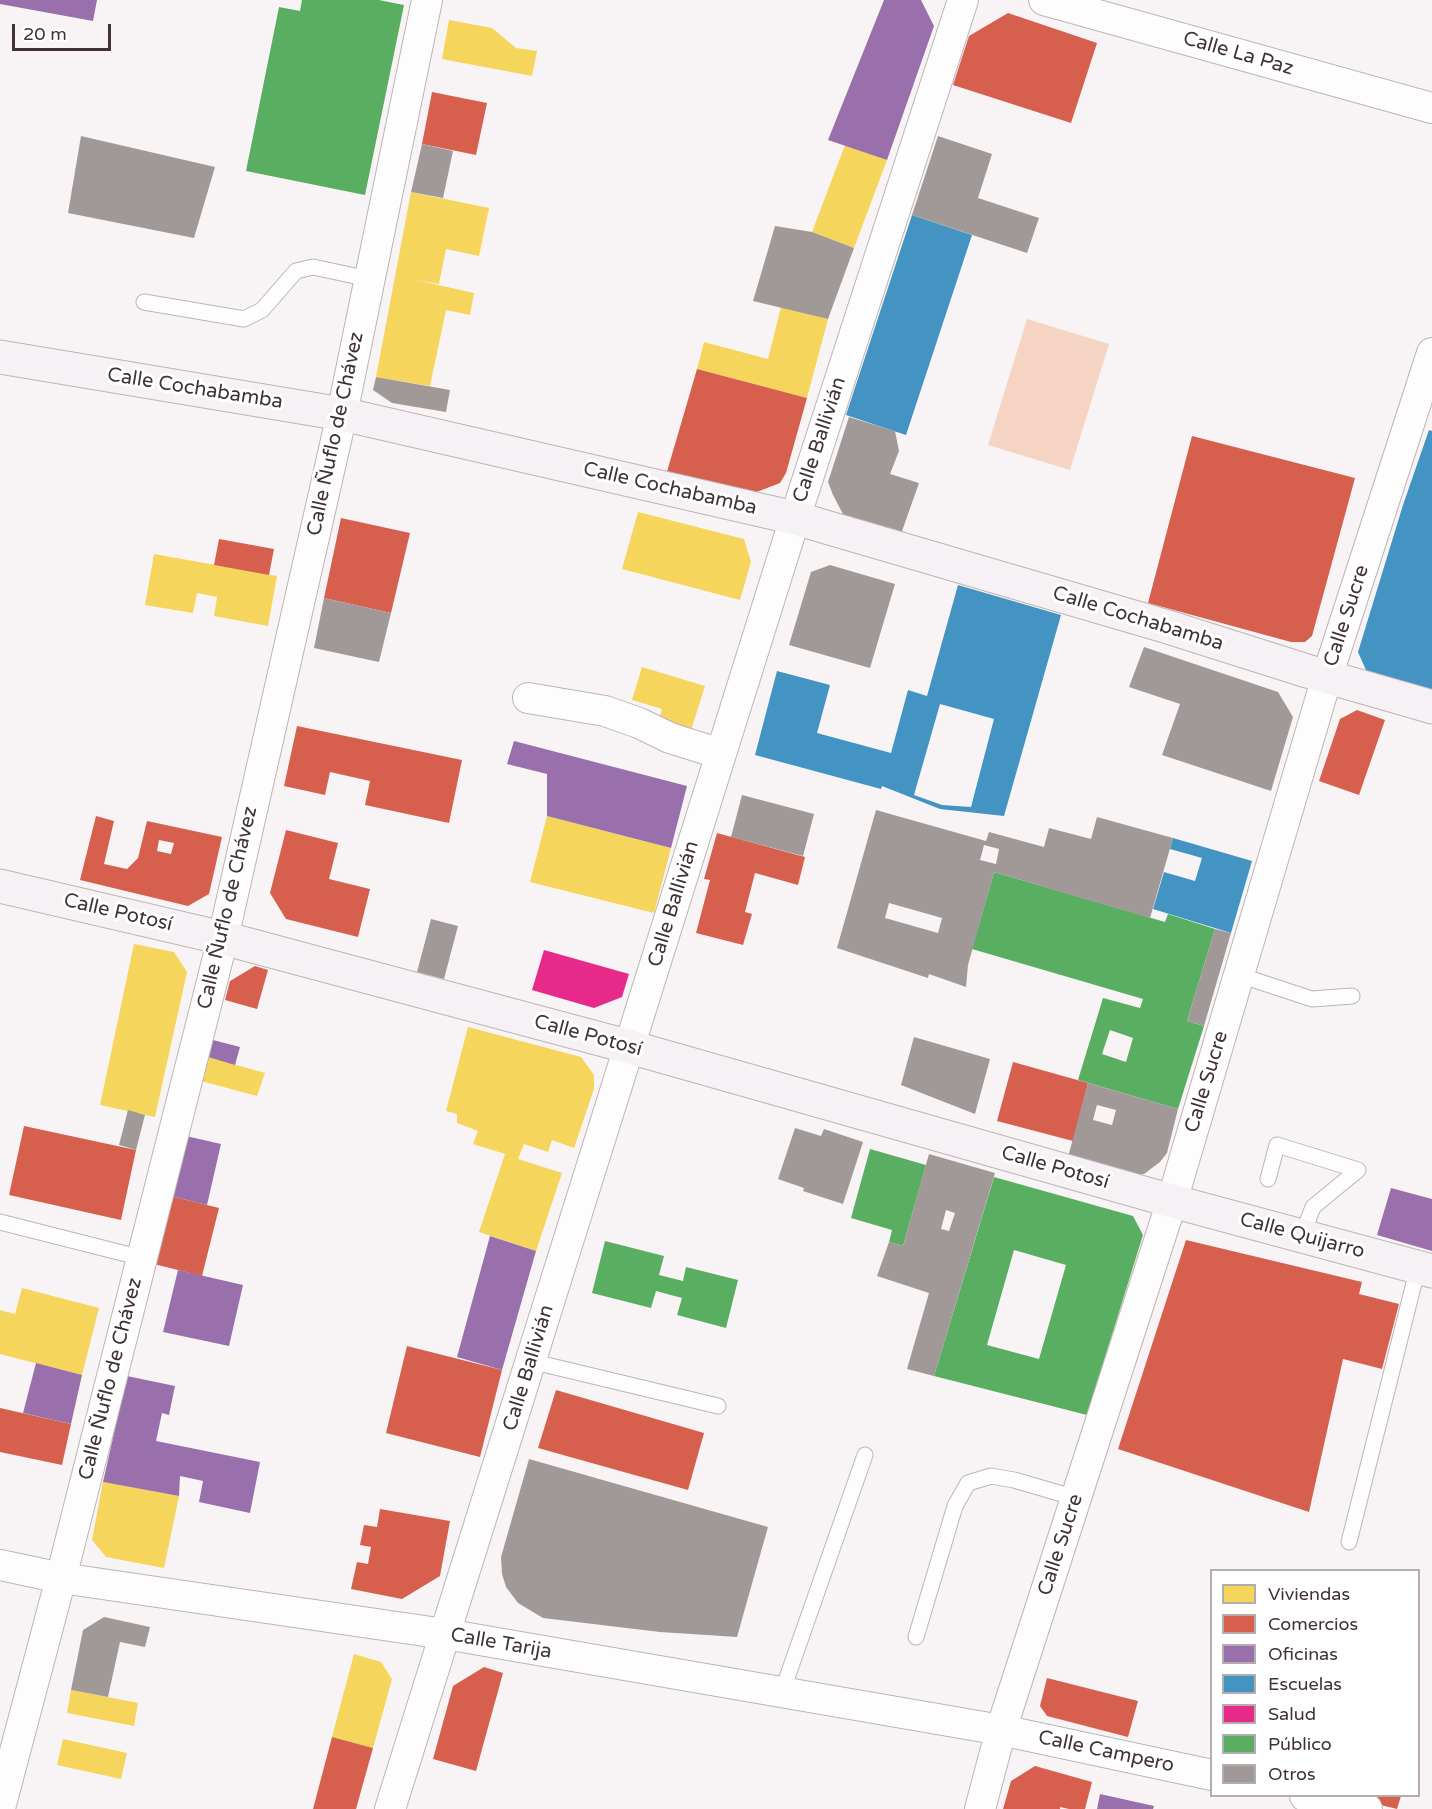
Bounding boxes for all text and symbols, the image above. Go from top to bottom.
scale bar [15,12,114,50]
text: 20 m [23,23,67,45]
street label: Calle La Paz [1180,27,1296,81]
street label: Calle Ñuflo de Chávez [303,330,369,538]
street label: Calle Cochabamba [105,363,285,415]
street label: Calle Ballivián [788,374,852,506]
street label: Calle Cochabamba [581,457,759,521]
street label: Calle Sucre [1319,562,1375,670]
street label: Calle Cochabamba [1050,582,1226,656]
street label: Calle Ñuflo de Chávez [193,804,263,1012]
street label: Calle Ballivián [643,838,705,970]
street label: Calle Potosí [61,889,175,937]
street label: Calle Potosí [531,1010,645,1062]
street label: Calle Sucre [1180,1028,1234,1136]
street label: Calle Potosí [998,1141,1112,1195]
street label: Calle Quijarro [1237,1208,1367,1264]
street label: Calle Ñuflo de Chávez [74,1275,148,1483]
street label: Calle Ballivián [498,1302,560,1434]
street label: Calle Sucre [1033,1491,1089,1599]
legend [1210,1569,1420,1797]
text: Viviendas [1268,1583,1350,1605]
text: Comercios [1268,1613,1358,1635]
street label: Calle Tarija [448,1623,554,1665]
text: Oficinas [1268,1643,1338,1665]
text: Escuelas [1268,1673,1342,1695]
text: Salud [1268,1703,1316,1725]
street label: Calle Campero [1036,1726,1176,1778]
text: Público [1268,1733,1332,1755]
text: Otros [1268,1763,1316,1785]

